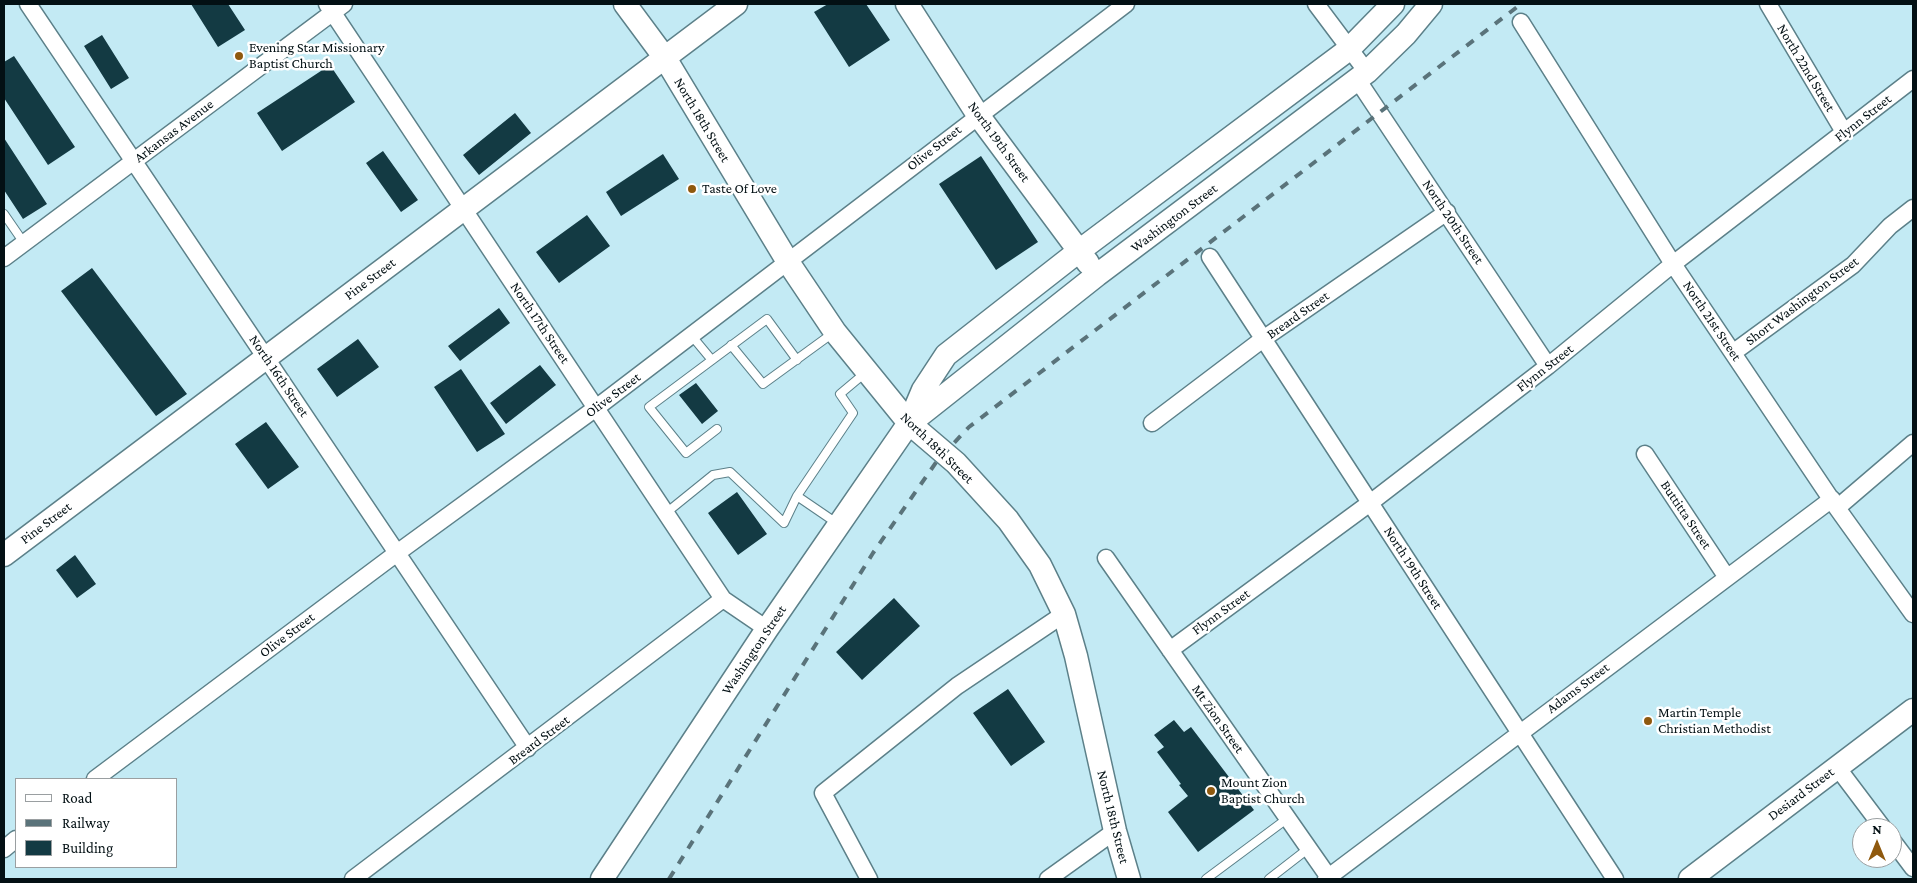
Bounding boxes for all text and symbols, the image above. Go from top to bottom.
street label: North 22nd Street [1773,21,1839,115]
place label: Evening Star Missionary Baptist Church [249,40,384,72]
marker: Evening Star Missionary Baptist Church [233,50,245,62]
street label: North 18th Street [670,75,734,165]
street label: Flynn Street [1831,91,1895,145]
street label: Arkansas Avenue [131,96,217,166]
street label: North 19th Street [964,99,1034,185]
street label: Olive Street [903,121,965,175]
street label: North 20th Street [1419,177,1487,267]
street label: Washington Street [1127,180,1221,256]
place label: Taste Of Love [702,181,777,197]
marker: Taste Of Love [686,183,698,195]
street label: Short Washington Street [1742,253,1862,349]
street label: Pine Street [341,254,399,304]
street label: North 21st Street [1679,278,1745,364]
street label: North 17th Street [507,279,573,367]
street label: Breard Street [1264,287,1332,343]
street label: North 16th Street [245,332,313,420]
street label: Flynn Street [1513,341,1577,395]
street label: Olive Street [582,369,644,421]
street label: North 18th Street [897,409,977,487]
street label: Buttitta Street [1657,478,1715,552]
street label: Pine Street [17,498,75,548]
street label: North 19th Street [1380,524,1446,612]
street label: Flynn Street [1189,585,1253,639]
street label: Washington Street [718,602,790,698]
street label: Olive Street [256,609,318,661]
street label: Adams Street [1543,659,1613,717]
street label: Mt Zion Street [1188,682,1248,756]
place label: Martin Temple Christian Methodist [1658,705,1771,738]
street label: Breard Street [505,711,573,769]
marker: Martin Temple Christian Methodist [1642,715,1654,727]
street label: Desiard Street [1765,764,1837,824]
street label: North 18th Street [1093,769,1133,865]
place label: Mount Zion Baptist Church [1221,775,1305,808]
legend [15,778,178,868]
marker: Mount Zion Baptist Church [1205,785,1217,797]
text: Road [62,790,92,806]
text: Railway [62,815,110,831]
north arrow [1852,818,1902,868]
text: N [1872,821,1882,837]
text: Building [62,840,113,856]

